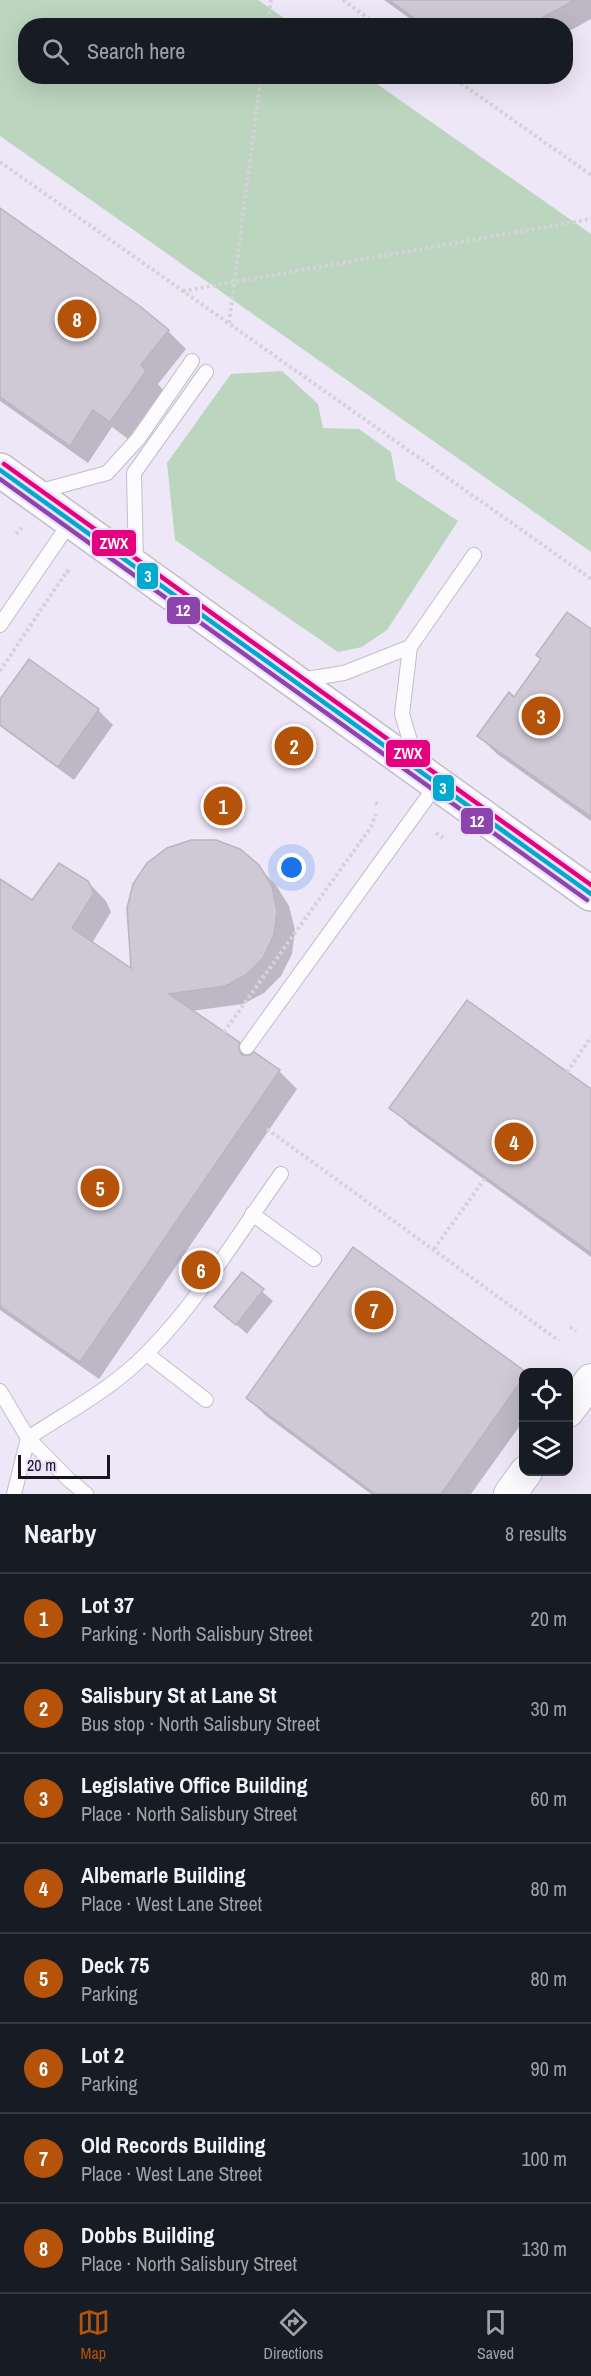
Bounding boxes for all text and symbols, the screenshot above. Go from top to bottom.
search box [18,18,573,84]
icon: search [39,35,72,68]
text: Search here [87,36,185,66]
pin: 8 [58,296,97,342]
line badge: ZWX [91,529,137,557]
text: ZWX [99,532,129,554]
line badge: 3 [136,562,159,590]
text: 3 [144,565,152,587]
line badge: 12 [166,596,201,625]
text: 12 [176,599,190,621]
pin: 3 [522,694,560,738]
pin: 2 [274,724,314,768]
line badge: ZWX [385,739,431,768]
text: ZWX [393,742,423,764]
line badge: 3 [432,774,455,802]
text: 3 [439,777,447,799]
pin: 1 [204,784,242,828]
line badge: 12 [460,807,494,835]
text: 12 [470,810,484,832]
your location [277,853,306,882]
pin: 4 [494,1120,534,1164]
pin: 5 [80,1166,120,1210]
pin: 6 [182,1248,220,1292]
pin: 7 [354,1288,394,1332]
map controls [519,1368,573,1476]
button: locate [519,1368,573,1422]
button: layers [519,1422,573,1476]
scale bar [18,1452,110,1480]
text: 20 m [27,1454,56,1476]
text: Nearby [24,1516,96,1551]
text: 8 results [505,1520,567,1547]
text: Lot 37 [81,1590,134,1620]
text: 1 [39,1605,48,1632]
text: 20 m [531,1605,567,1632]
text: Parking · North Salisbury Street [81,1620,313,1647]
text: Salisbury St at Lane St [81,1680,277,1710]
text: 2 [39,1695,48,1722]
text: 30 m [531,1695,567,1722]
text: Bus stop · North Salisbury Street [81,1710,320,1737]
text: Legislative Office Building [81,1770,308,1800]
text: 3 [39,1785,48,1812]
text: 60 m [531,1785,567,1812]
text: Place · North Salisbury Street [81,1800,297,1827]
text: Albemarle Building [81,1860,245,1890]
text: 4 [39,1875,48,1902]
text: 80 m [531,1875,567,1902]
text: Place · West Lane Street [81,1890,262,1917]
text: Deck 75 [81,1950,149,1980]
text: 5 [39,1965,48,1992]
text: 80 m [531,1965,567,1992]
text: Parking [81,1980,138,2007]
text: Lot 2 [81,2040,124,2070]
text: 6 [39,2055,48,2082]
text: 90 m [531,2055,567,2082]
text: Parking [81,2070,138,2097]
text: Old Records Building [81,2130,265,2160]
text: 7 [39,2145,48,2172]
text: 100 m [521,2145,567,2172]
text: Place · West Lane Street [81,2160,262,2187]
text: Dobbs Building [81,2220,214,2250]
text: 8 [39,2235,48,2262]
text: 130 m [521,2235,567,2262]
text: Place · North Salisbury Street [81,2250,297,2277]
tab: Map [77,2306,110,2364]
tab: Directions [263,2306,323,2364]
tab: Saved [477,2306,514,2364]

